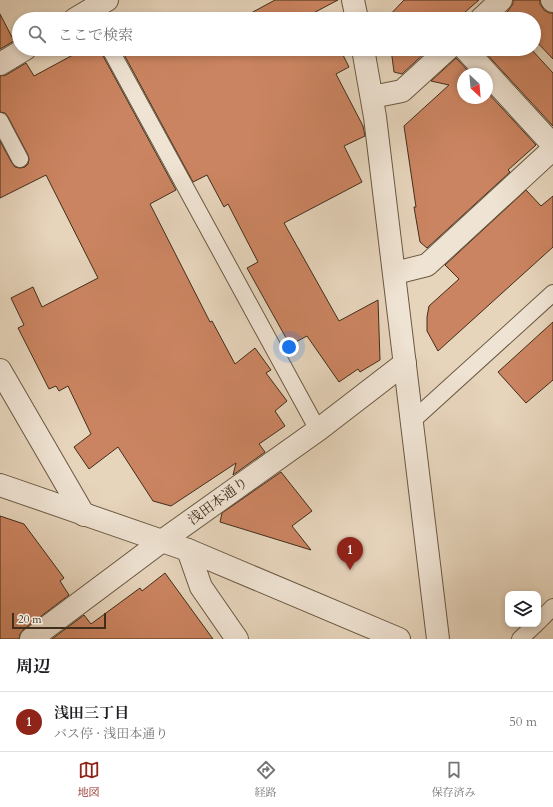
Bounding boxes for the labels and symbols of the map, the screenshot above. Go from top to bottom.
north arrow [457,68,493,104]
your location [279,337,299,357]
street label: 浅田本通り [184,473,252,529]
pin: 1 [337,537,363,570]
scale bar [12,611,106,630]

